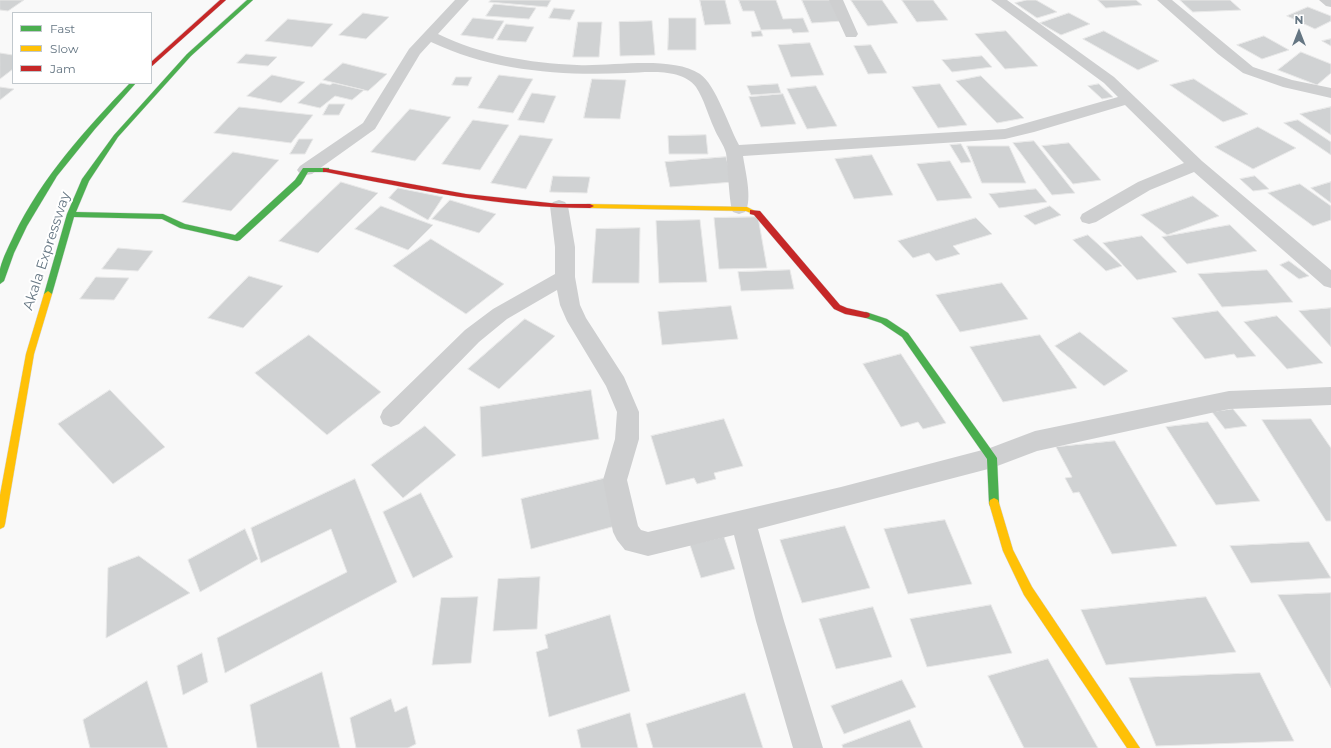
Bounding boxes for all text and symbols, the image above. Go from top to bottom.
legend [12,12,152,84]
north arrow [1279,12,1319,52]
text: N [1295,13,1303,27]
text: Fast [50,21,75,36]
text: Slow [50,41,79,56]
text: Jam [50,61,76,76]
street label: Akala Expressway [20,190,74,312]

